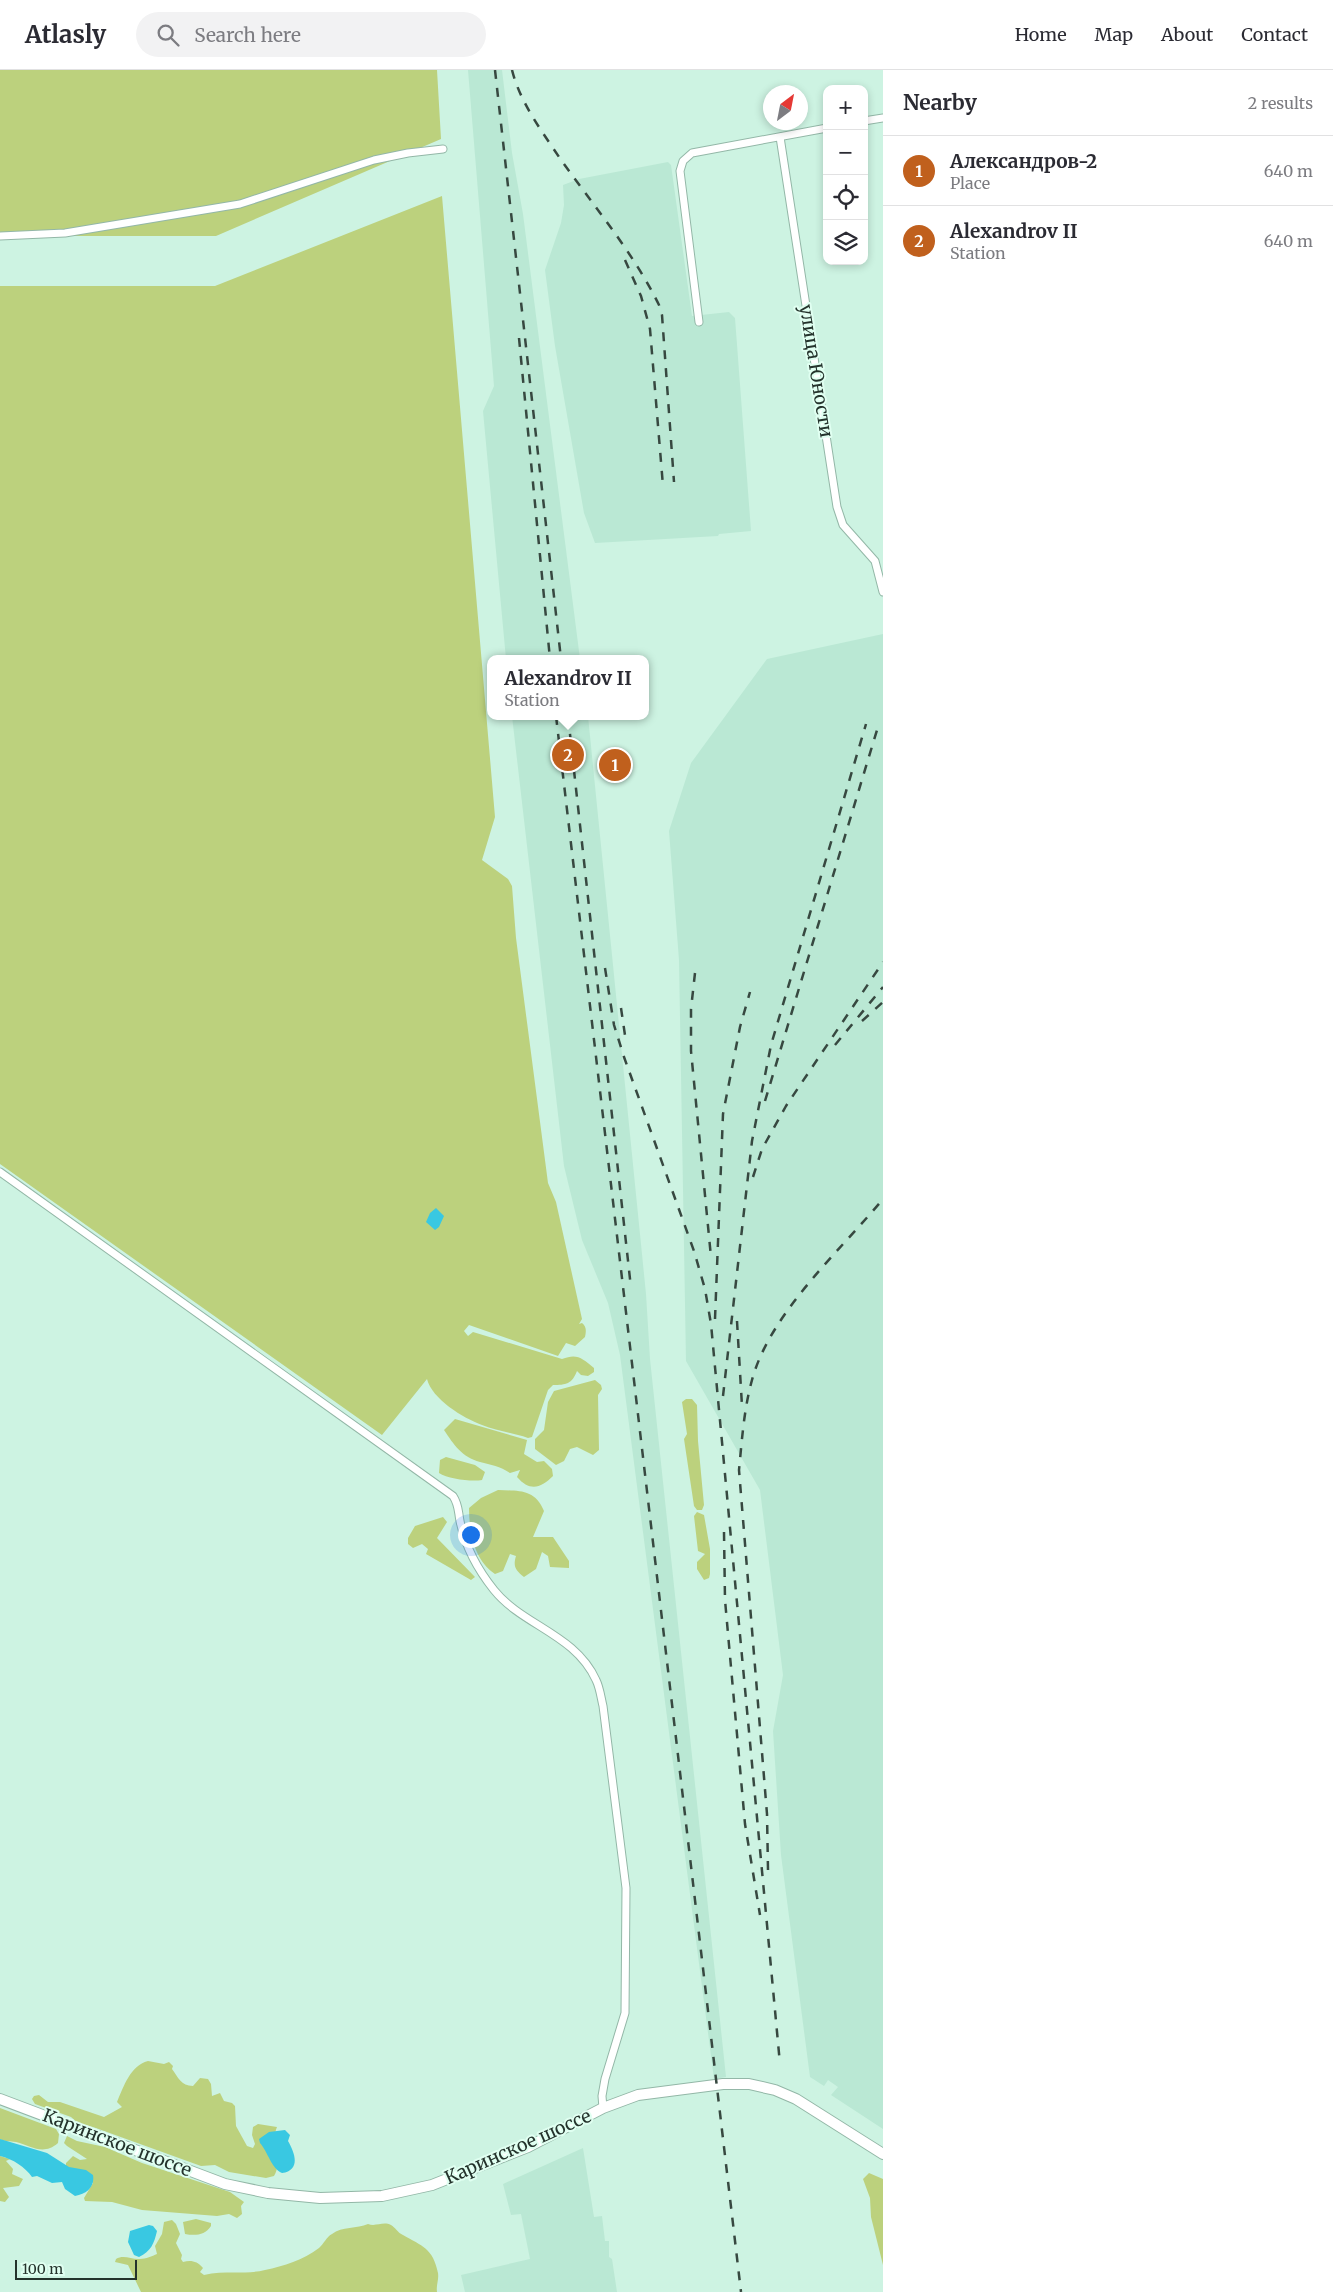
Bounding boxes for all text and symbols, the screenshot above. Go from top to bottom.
search box [136,12,486,57]
text: Atlasly [25,19,106,50]
icon: search [154,21,182,49]
text: Search here [194,23,301,47]
text: Home [1015,23,1067,46]
text: Map [1095,23,1133,46]
text: About [1161,23,1213,46]
text: Contact [1241,23,1308,46]
north arrow [763,85,808,130]
map controls [823,85,868,265]
button: + [823,85,868,130]
text: Nearby [903,89,977,116]
text: 2 results [1248,93,1313,113]
button: − [823,130,868,175]
text: Александров-2 [950,149,1097,173]
text: 1 [915,161,923,181]
text: 640 m [1264,161,1313,181]
text: Place [950,173,990,193]
button: locate [823,175,868,220]
text: Alexandrov II [950,219,1078,243]
button: layers [823,220,868,265]
text: 2 [914,231,924,251]
text: 640 m [1264,231,1313,251]
text: Station [950,243,1006,263]
street label: улица Юности [795,303,838,439]
popup [487,655,649,720]
text: Alexandrov II [504,666,632,690]
text: Station [504,690,560,710]
pin: 2 [552,736,584,774]
pin: 1 [599,746,631,784]
your location [458,1522,484,1548]
street label: Каринское шоссе [39,2104,195,2182]
street label: Каринское шоссе [441,2104,595,2189]
scale bar [15,2257,138,2280]
text: 100 m [22,2260,63,2278]

